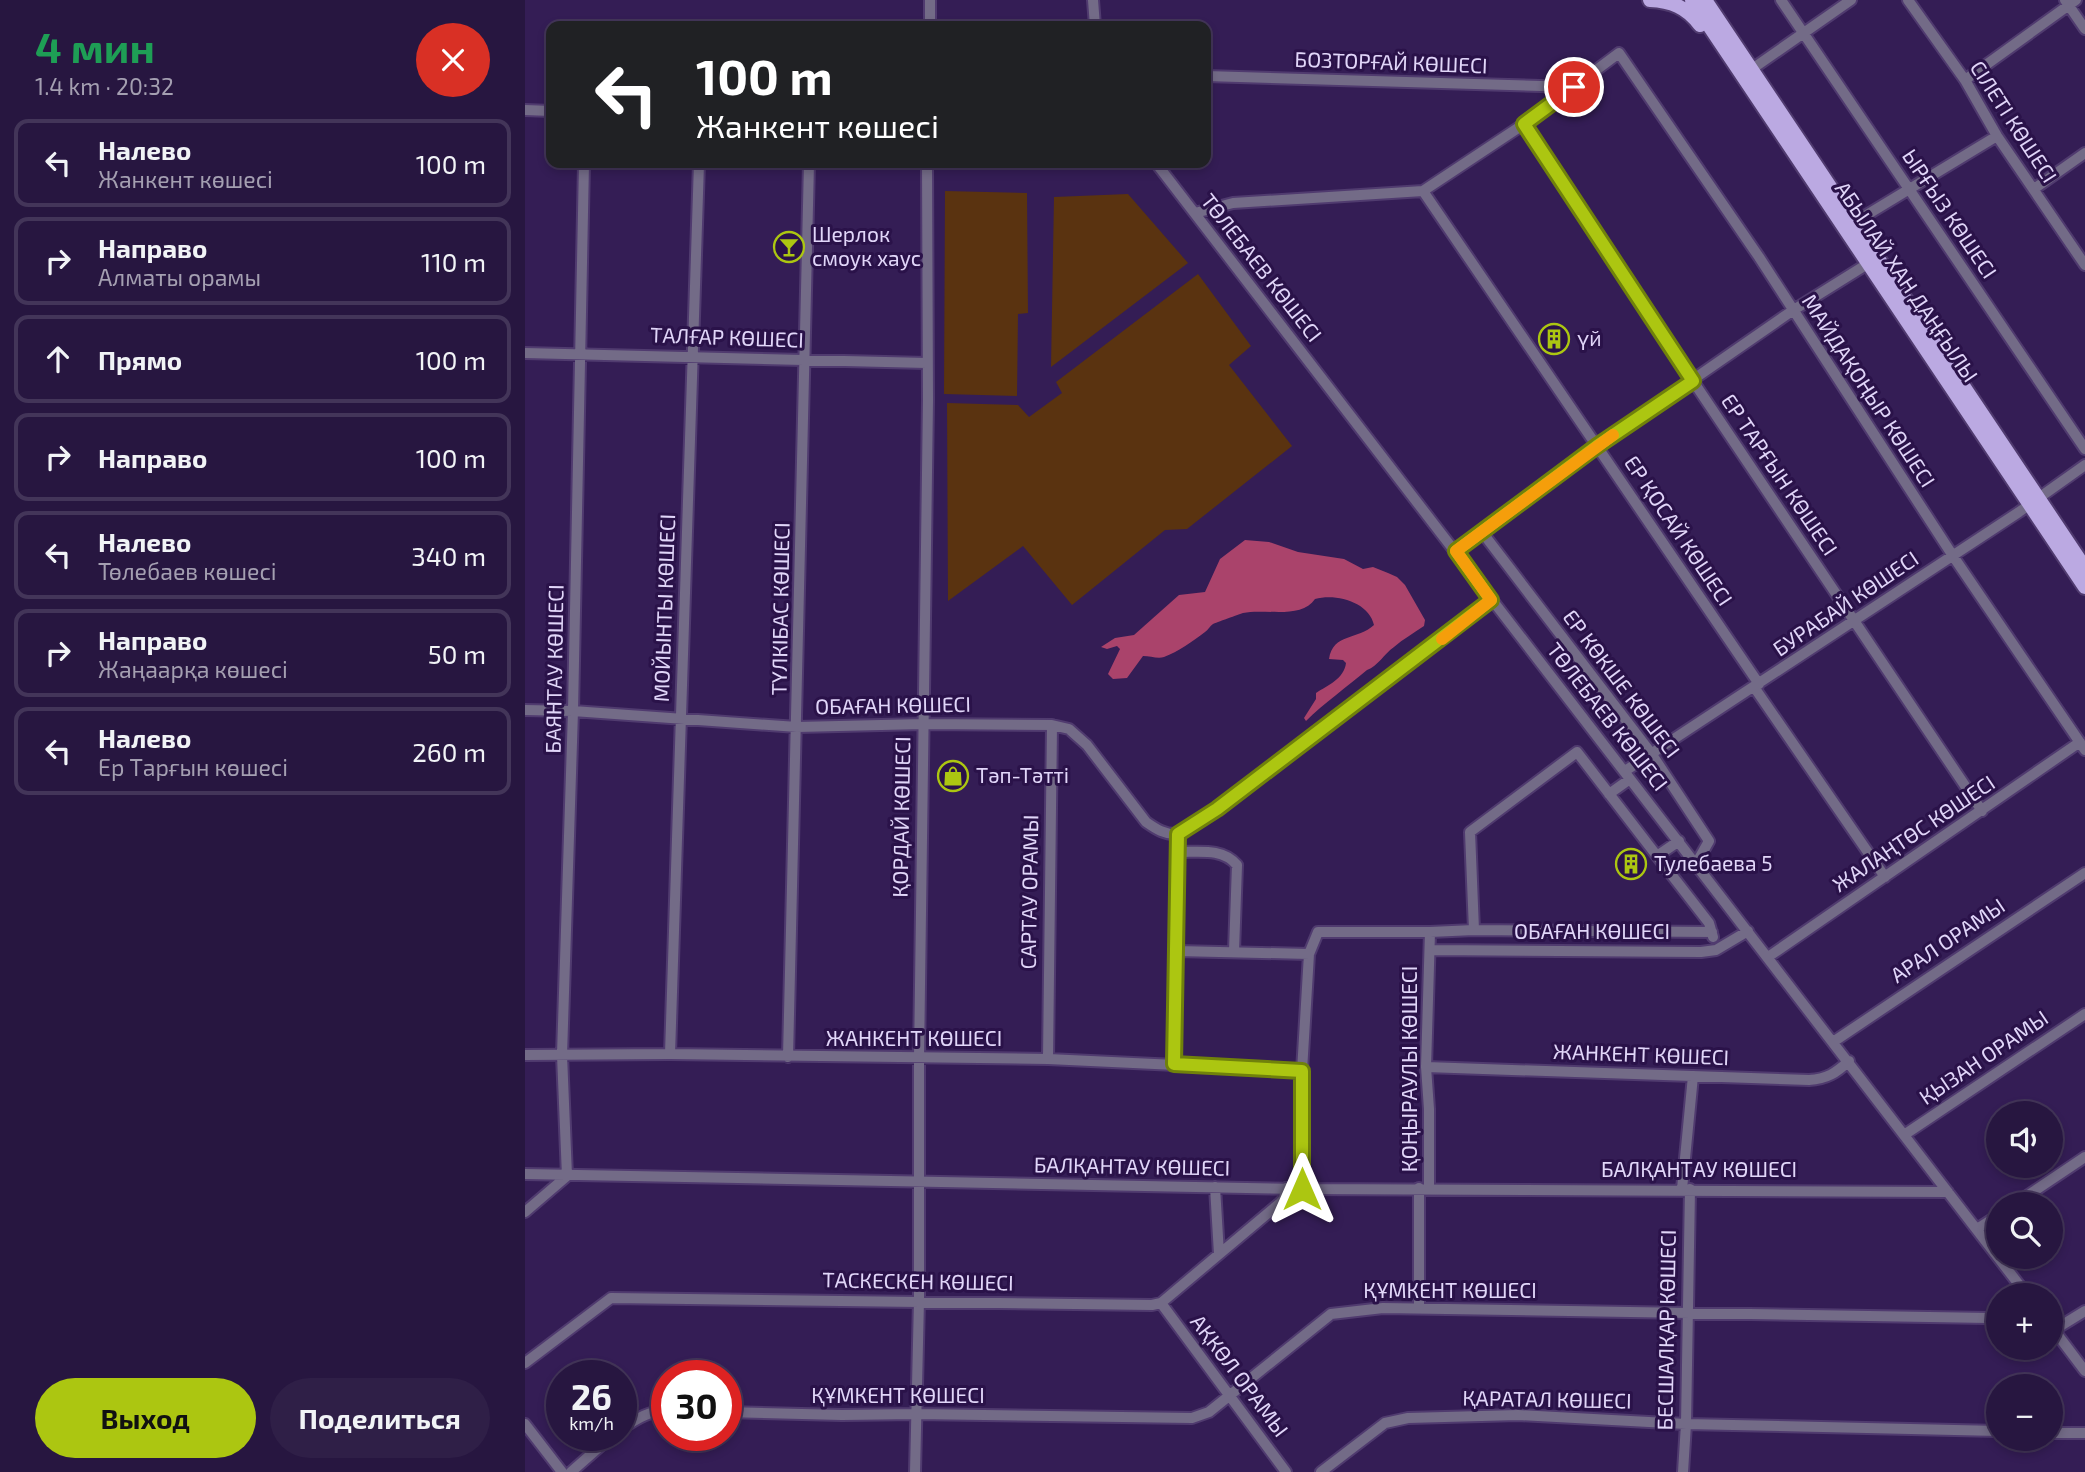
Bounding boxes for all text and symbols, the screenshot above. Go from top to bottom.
text: 4 мин [35,21,155,71]
button: close [416,23,490,97]
text: 100 m [696,46,833,105]
street label: БОЗТОРҒАЙ КӨШЕСІ [1294,46,1488,77]
icon: left [581,49,672,140]
street label: СІЛЕТІ КӨШЕСІ [1966,56,2063,187]
pin [1544,57,1604,117]
icon: arrive [1555,68,1593,106]
text: 1.4 km · 20:32 [35,72,174,100]
text: Жанкент көшесі [696,106,939,144]
text: Налево [98,134,191,165]
icon: left [39,144,77,182]
street label: ЫРҒЫЗ КӨШЕСІ [1898,144,2003,282]
text: 100 m [416,148,486,179]
text: Жанкент көшесі [98,165,273,193]
street label: АБЫЛАЙ ХАН ДАҢҒЫЛЫ [1831,176,1984,386]
street label: ТӨЛЕБАЕВ КӨШЕСІ [1197,188,1328,346]
place label: Шерлок смоук хаус [812,221,921,271]
bar icon: Шерлок смоук хаус [772,230,806,264]
text: Направо [98,232,207,263]
icon: right [39,242,77,280]
text: 110 m [421,246,486,277]
text: Алматы орамы [98,263,261,291]
street label: МАЙДАҚОҢЫР КӨШЕСІ [1798,289,1941,491]
street label: ТАЛҒАР КӨШЕСІ [650,321,804,352]
building icon: үй [1537,322,1571,356]
place label: үй [1577,325,1602,350]
icon: ahead [39,340,77,378]
text: Прямо [98,344,182,375]
text: 100 m [416,344,486,375]
street label: ЕР ТАРҒЫН КӨШЕСІ [1717,389,1843,560]
icon: right [39,438,77,476]
text: Направо [98,442,207,473]
text: 100 m [416,442,486,473]
street label: ЕР ҚОСАЙ КӨШЕСІ [1620,451,1739,610]
street label: МОЙЫНТЫ КӨШЕСІ [648,513,679,702]
street label: ТҮЛКІБАС КӨШЕСІ [765,522,794,696]
text: Налево [98,526,191,557]
icon: left [39,536,77,574]
text: 340 m [411,540,486,571]
street label: БУРАБАЙ КӨШЕСІ [1768,545,1922,661]
text: Төлебаев көшесі [98,557,277,585]
street label: БАЯНТАУ КӨШЕСІ [540,584,567,754]
street label: ЕР КӨКШЕ КӨШЕСІ [1558,604,1686,762]
text: Направо [98,624,207,655]
icon: right [39,634,77,672]
street label: ТӨЛЕБАЕВ КӨШЕСІ [1543,637,1674,795]
text: 50 m [428,638,486,669]
text: Жаңаарқа көшесі [98,655,288,683]
street label: ОБАҒАН КӨШЕСІ [815,691,971,718]
text: Налево [98,722,191,753]
icon: left [39,732,77,770]
text: 260 m [412,736,486,767]
street label: ҚОРДАЙ КӨШЕСІ [887,736,914,898]
text: Ер Тарғын көшесі [98,753,288,781]
shop icon: Тәп-Тәтті [936,759,970,793]
place label: Тәп-Тәтті [976,762,1069,787]
street label: ЖАЛАҢТӨС КӨШЕСІ [1827,769,1999,896]
street label: САРТАУ ОРАМЫ [1015,814,1042,970]
building icon: Тулебаева 5 [1614,847,1648,881]
place label: Тулебаева 5 [1654,850,1772,876]
street label: АРАЛ ОРАМЫ [1885,892,2009,987]
street label: ОБАҒАН КӨШЕСІ [1514,918,1670,943]
street label: ҚОҢЫРАУЛЫ КӨШЕСІ [1396,966,1421,1172]
street label: ҚЫЗАН ОРАМЫ [1914,1004,2052,1109]
street label: ЖАНКЕНТ КӨШЕСІ [826,1025,1002,1050]
street label: ЖАНКЕНТ КӨШЕСІ [1552,1038,1730,1069]
map controls [1986,1101,2063,1451]
button: sound [1986,1101,2063,1178]
street label: БАЛҚАНТАУ КӨШЕСІ [1034,1151,1230,1180]
position arrow [1265,1152,1339,1226]
street label: БАЛҚАНТАУ КӨШЕСІ [1601,1156,1797,1181]
button: search [1986,1192,2063,1269]
street label: БЕСШАЛҚАР КӨШЕСІ [1651,1229,1680,1431]
street label: ТАСКЕСКЕН КӨШЕСІ [822,1266,1014,1295]
street label: ҚҰМКЕНТ КӨШЕСІ [1363,1277,1537,1302]
button: + [1986,1283,2063,1360]
street label: АҚКӨЛ ОРАМЫ [1186,1309,1294,1441]
speed limit sign: 30 [651,1360,742,1451]
button: − [1986,1374,2063,1451]
text: 26 [571,1375,612,1417]
button: Выход [35,1378,256,1458]
button: Поделиться [270,1378,490,1458]
street label: ҚҰМКЕНТ КӨШЕСІ [811,1382,985,1407]
street label: ҚАРАТАЛ КӨШЕСІ [1462,1385,1632,1412]
text: km/h [569,1412,614,1434]

